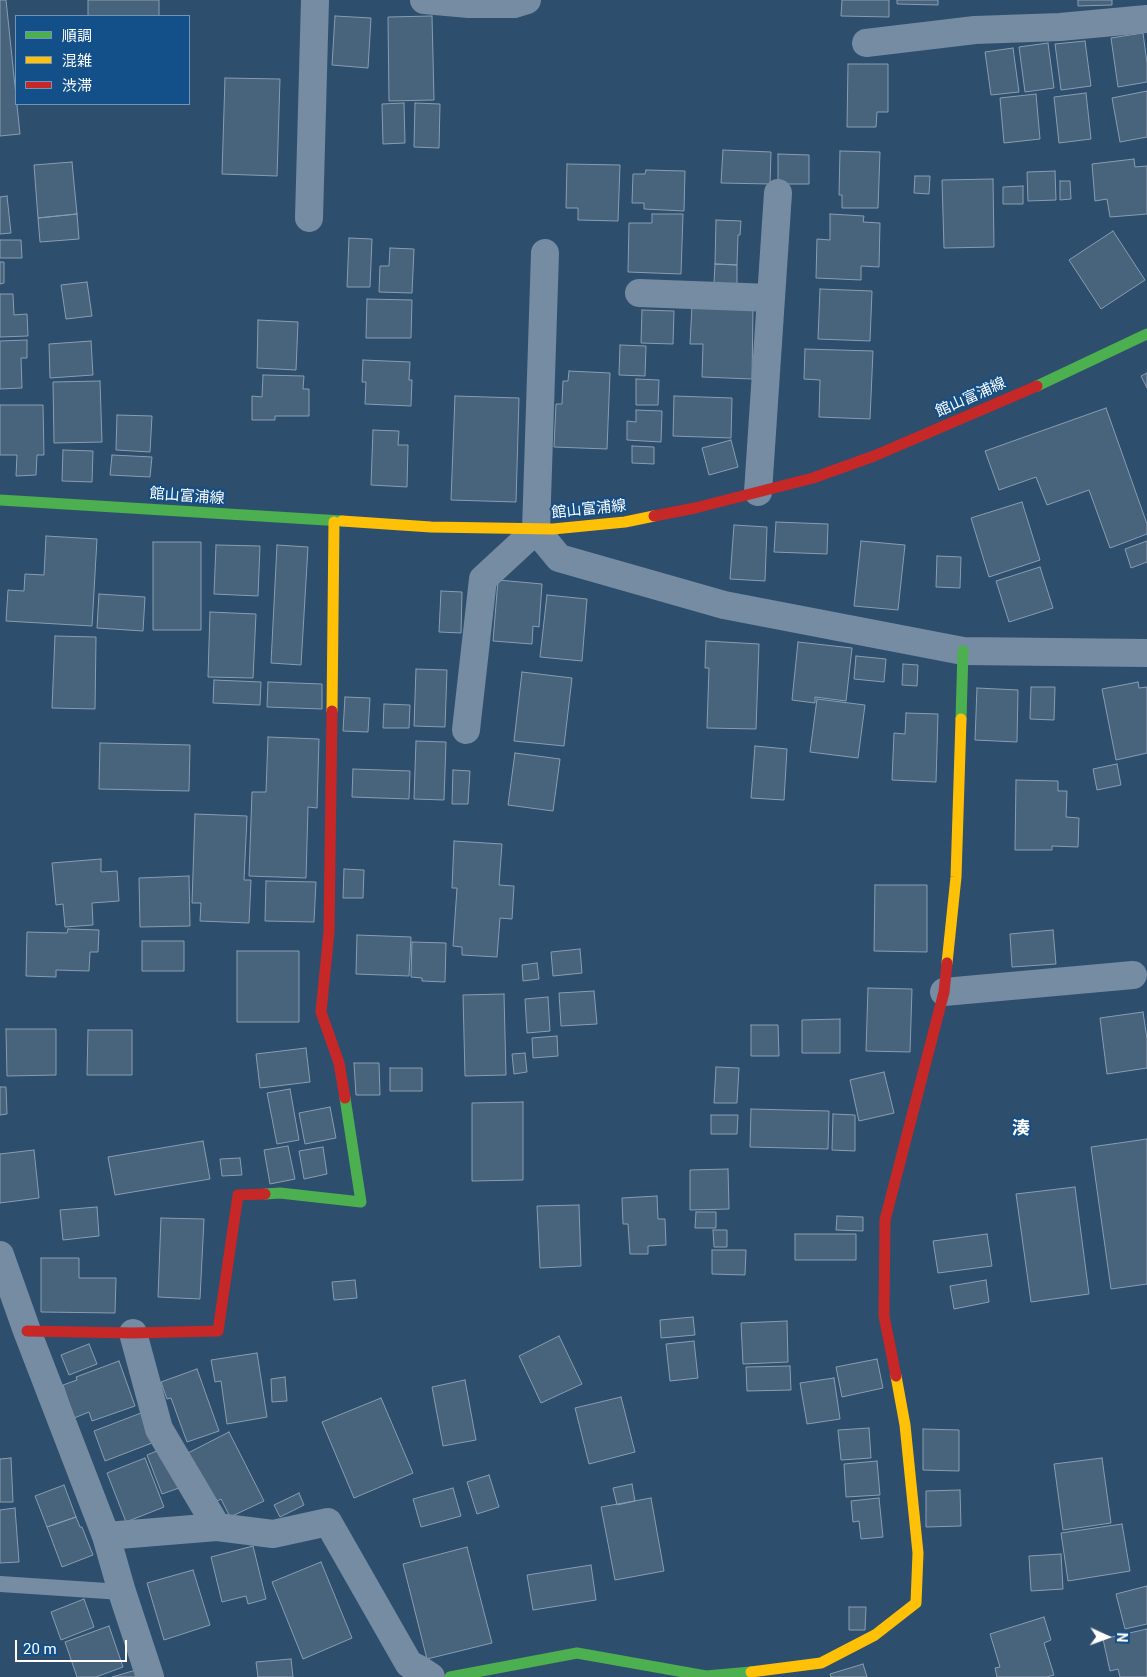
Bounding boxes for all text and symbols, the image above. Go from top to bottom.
legend [15,15,190,105]
text: 順調 [62,27,92,45]
text: 混雑 [62,52,92,70]
text: 渋滞 [62,77,92,95]
street label: 館山富浦線 [933,375,1009,421]
street label: 館山富浦線 [149,485,225,509]
street label: 館山富浦線 [551,497,627,523]
district label: 湊 [1012,1118,1030,1140]
north arrow [1082,1612,1132,1662]
scale bar [18,1630,130,1662]
text: N [1114,1632,1130,1643]
text: 20 m [23,1640,57,1658]

